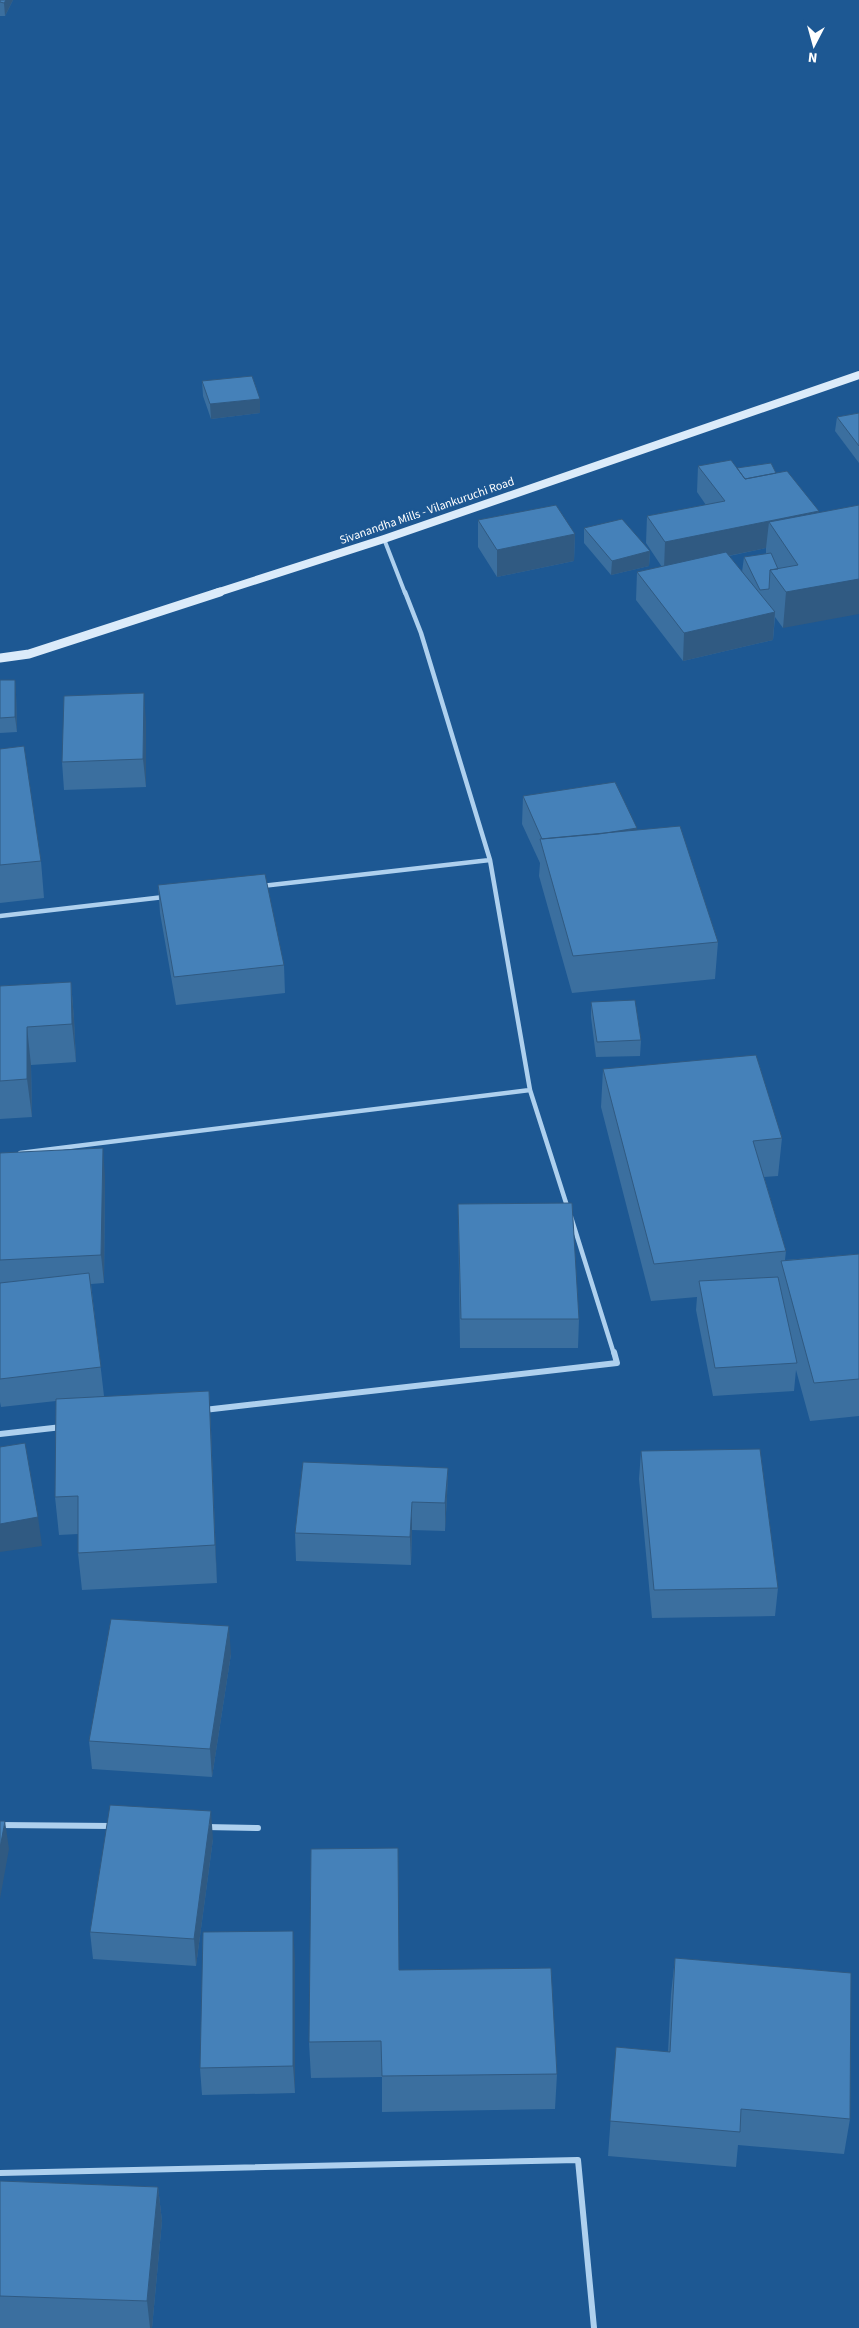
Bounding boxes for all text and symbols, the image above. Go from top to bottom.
north arrow [789,20,839,70]
text: N [807,47,818,67]
street label: Sivanandha Mills - Vilankuruchi Road [337,473,517,549]

